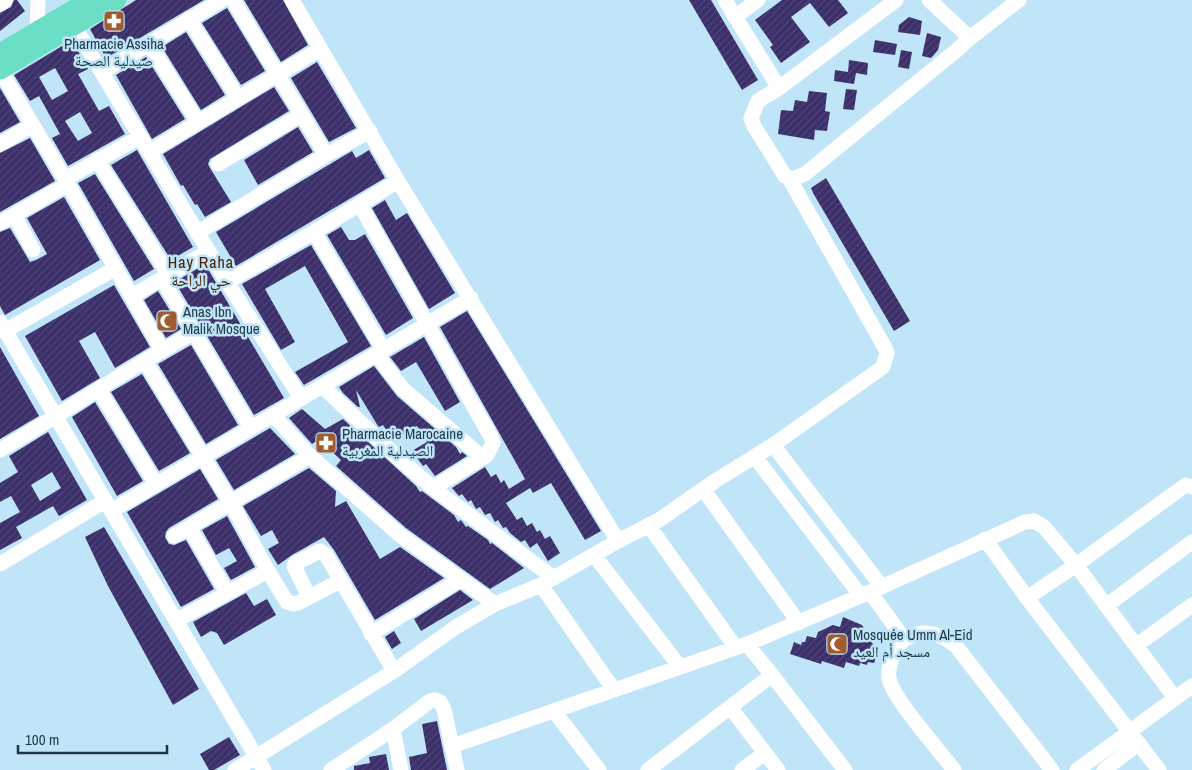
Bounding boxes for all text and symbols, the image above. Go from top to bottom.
pharmacy icon: Pharmacie Assiha صيدلية الصحة [102,9,126,33]
place label: Pharmacie Assiha صيدلية الصحة [64,33,164,71]
district label: Hay Raha حي الراحة [168,251,234,293]
place label: Anas Ibn Malik Mosque [182,301,260,339]
mosque icon: Anas Ibn Malik Mosque [155,309,179,333]
place label: Pharmacie Marocaine الصيدلية المغربية [342,423,463,461]
pharmacy icon: Pharmacie Marocaine الصيدلية المغربية [314,431,338,455]
place label: Mosquée Umm Al-Eid مسجد أم العيد [853,624,973,662]
mosque icon: Mosquée Umm Al-Eid مسجد أم العيد [825,632,849,656]
scale bar [18,722,166,754]
text: 100 m [25,729,59,750]

